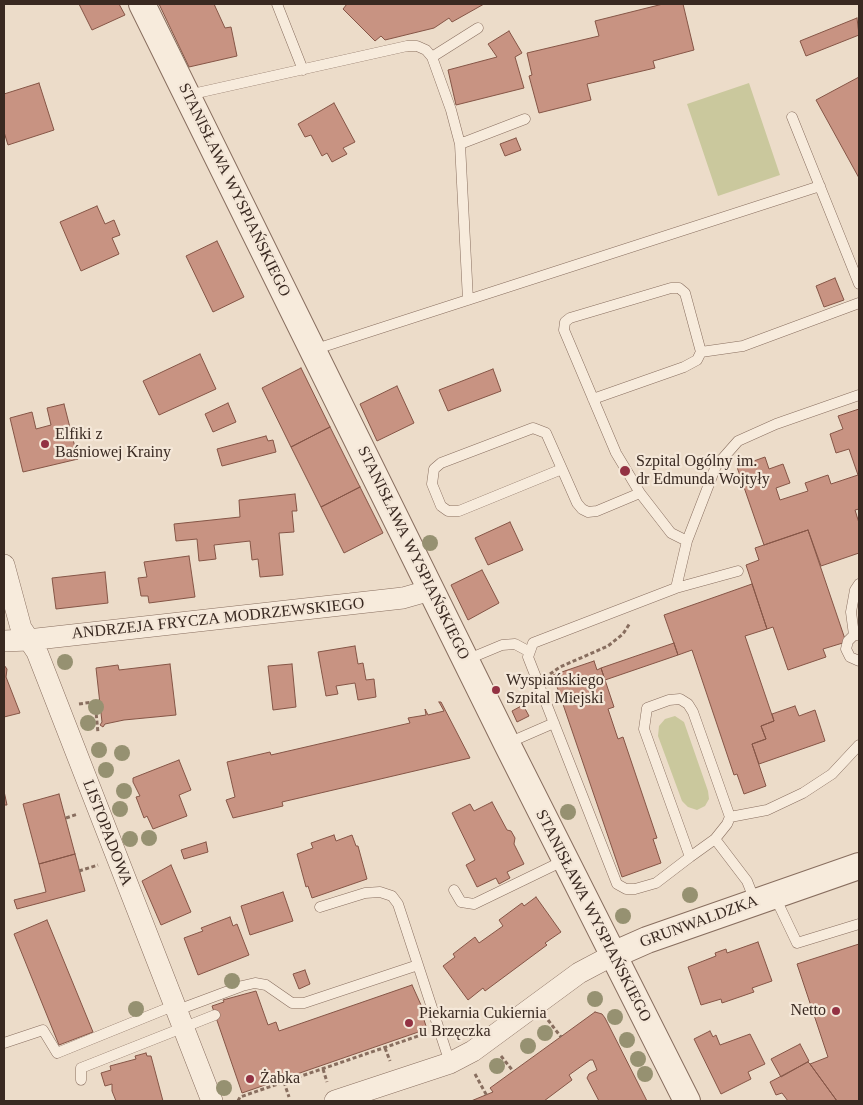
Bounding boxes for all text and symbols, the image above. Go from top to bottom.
street label: STANISŁAWA WYSPIAŃSKIEGO [174,80,294,300]
place label: Elfiki z Baśniowej Krainy [55,425,171,463]
marker: Elfiki z Baśniowej Krainy [39,438,51,450]
street label: STANISŁAWA WYSPIAŃSKIEGO [353,443,473,663]
place label: Szpital Ogólny im. dr Edmunda Wojtyły [636,452,770,490]
marker: Szpital Ogólny im. dr Edmunda Wojtyły [618,464,632,478]
street label: ANDRZEJA FRYCZA MODRZEWSKIEGO [71,594,365,644]
place label: Wyspiańskiego Szpital Miejski [506,671,604,709]
marker: Wyspiańskiego Szpital Miejski [490,684,502,696]
street label: LISTOPADOWA [78,777,136,889]
street label: STANISŁAWA WYSPIAŃSKIEGO [531,807,655,1025]
street label: GRUNWALDZKA [637,892,761,952]
place label: Netto [790,1001,826,1021]
place label: Piekarnia Cukiernia u Brzęczka [419,1004,547,1042]
marker: Netto [830,1005,842,1017]
marker: Piekarnia Cukiernia u Brzęczka [403,1017,415,1029]
place label: Żabka [260,1069,300,1089]
marker: Żabka [244,1073,256,1085]

